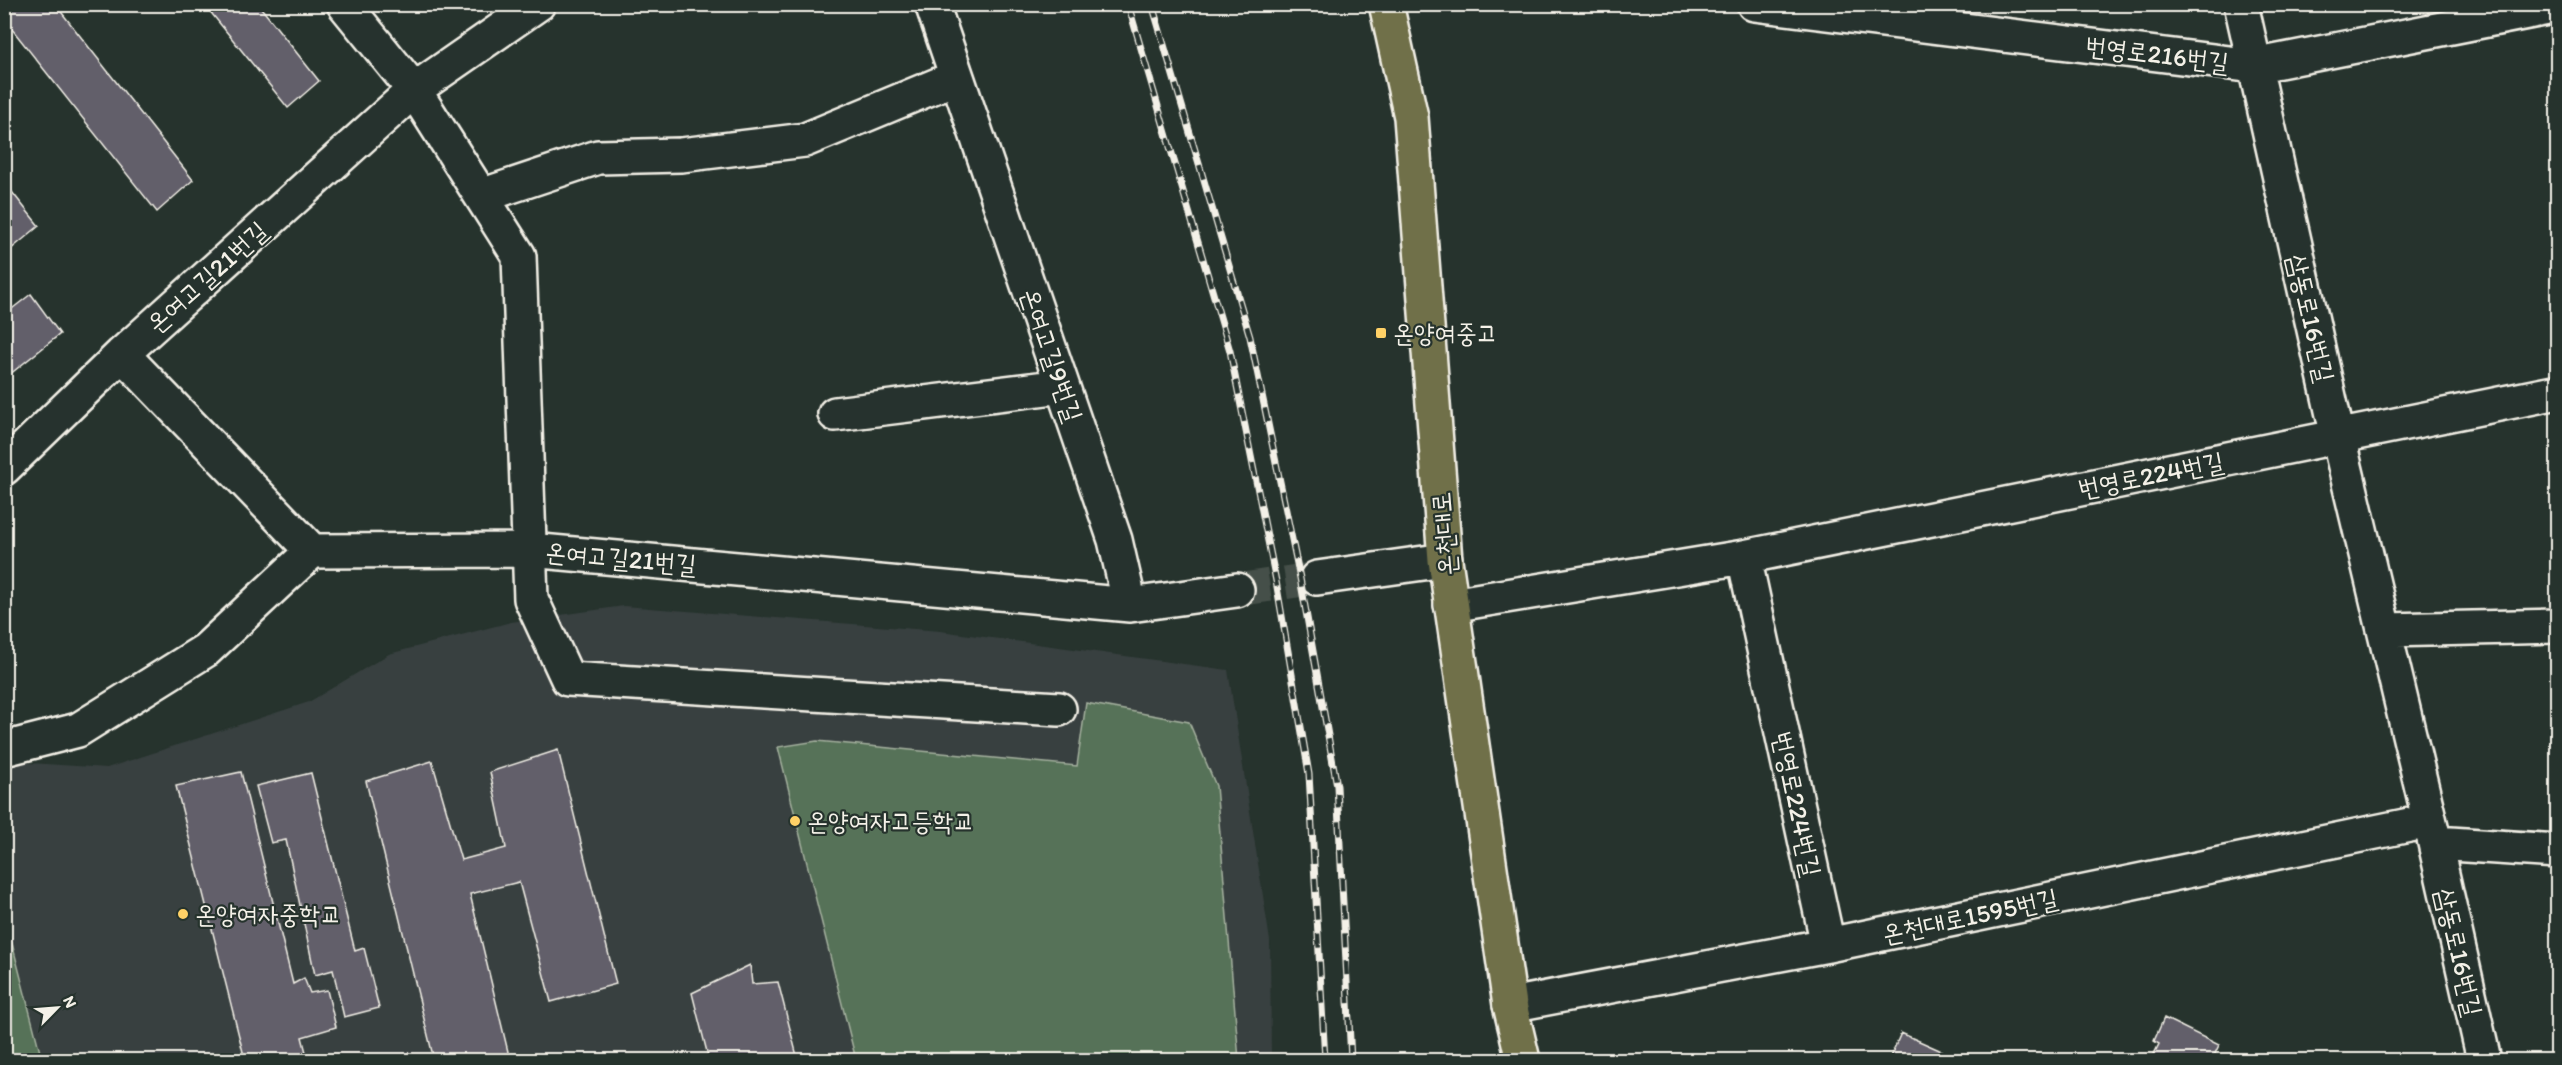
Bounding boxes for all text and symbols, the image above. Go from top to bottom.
street label: 번영로216번길 [2084,29,2231,79]
street label: 온여고길21번길 [140,214,274,340]
street label: 삼동로16번길 [2281,251,2341,385]
street label: 온여고길9번길 [1014,284,1090,426]
place label: 온양여중고 [1393,317,1498,349]
marker: 온양여중고 [1374,326,1388,340]
street label: 번영로224번길 [2076,445,2227,505]
street label: 온천대로 [1424,491,1464,577]
street label: 온여고길21번길 [544,535,698,581]
street label: 번영로224번길 [1766,728,1828,880]
place label: 온양여자고등학교 [807,805,974,837]
marker: 온양여자고등학교 [788,814,802,828]
street label: 온천대로1595번길 [1879,882,2061,950]
street label: 삼동로16번길 [2429,885,2489,1019]
place label: 온양여자중학교 [195,898,341,930]
marker: 온양여자중학교 [176,907,190,921]
north arrow [27,978,87,1038]
text: N [59,993,81,1011]

